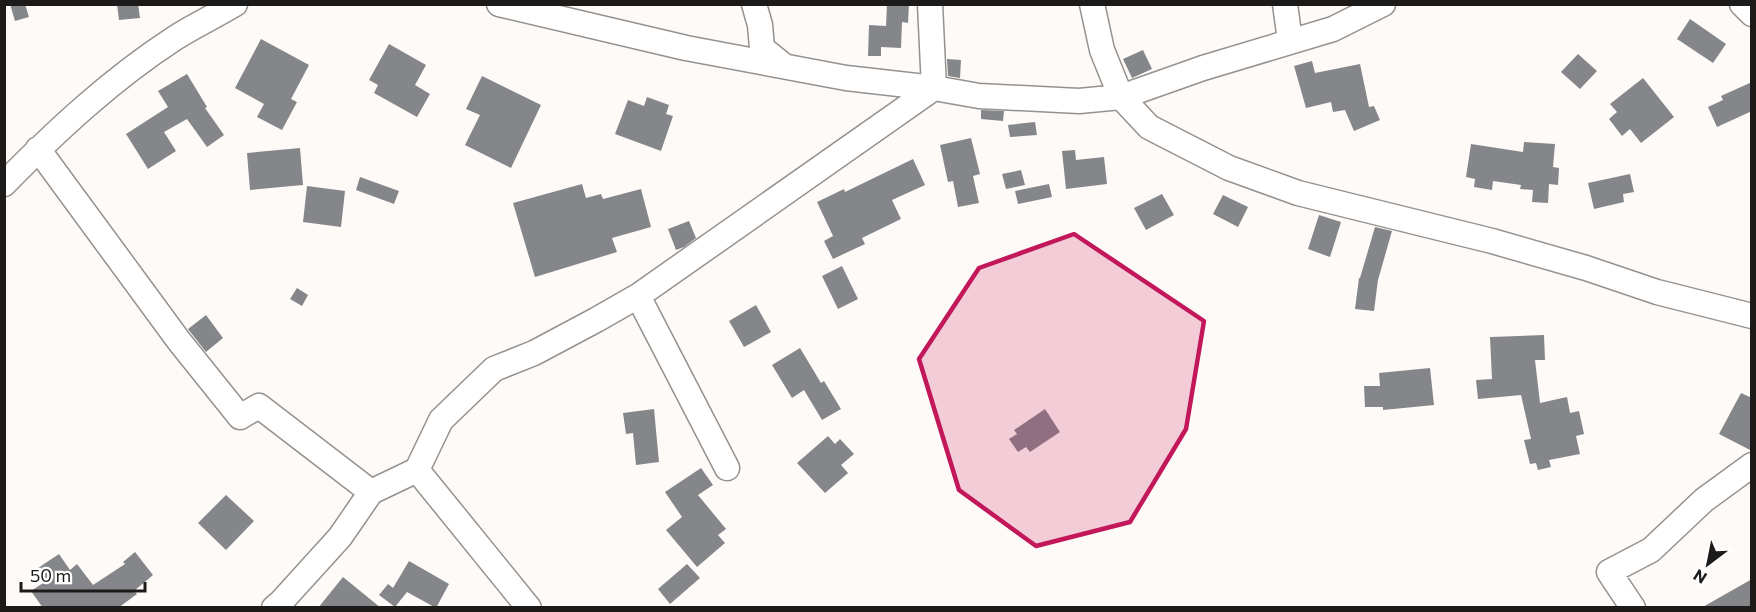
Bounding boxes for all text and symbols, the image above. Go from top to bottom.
north arrow [1678,534,1738,594]
scale bar [21,555,146,593]
text: 50 m [30,564,71,586]
text: N [1690,566,1710,588]

